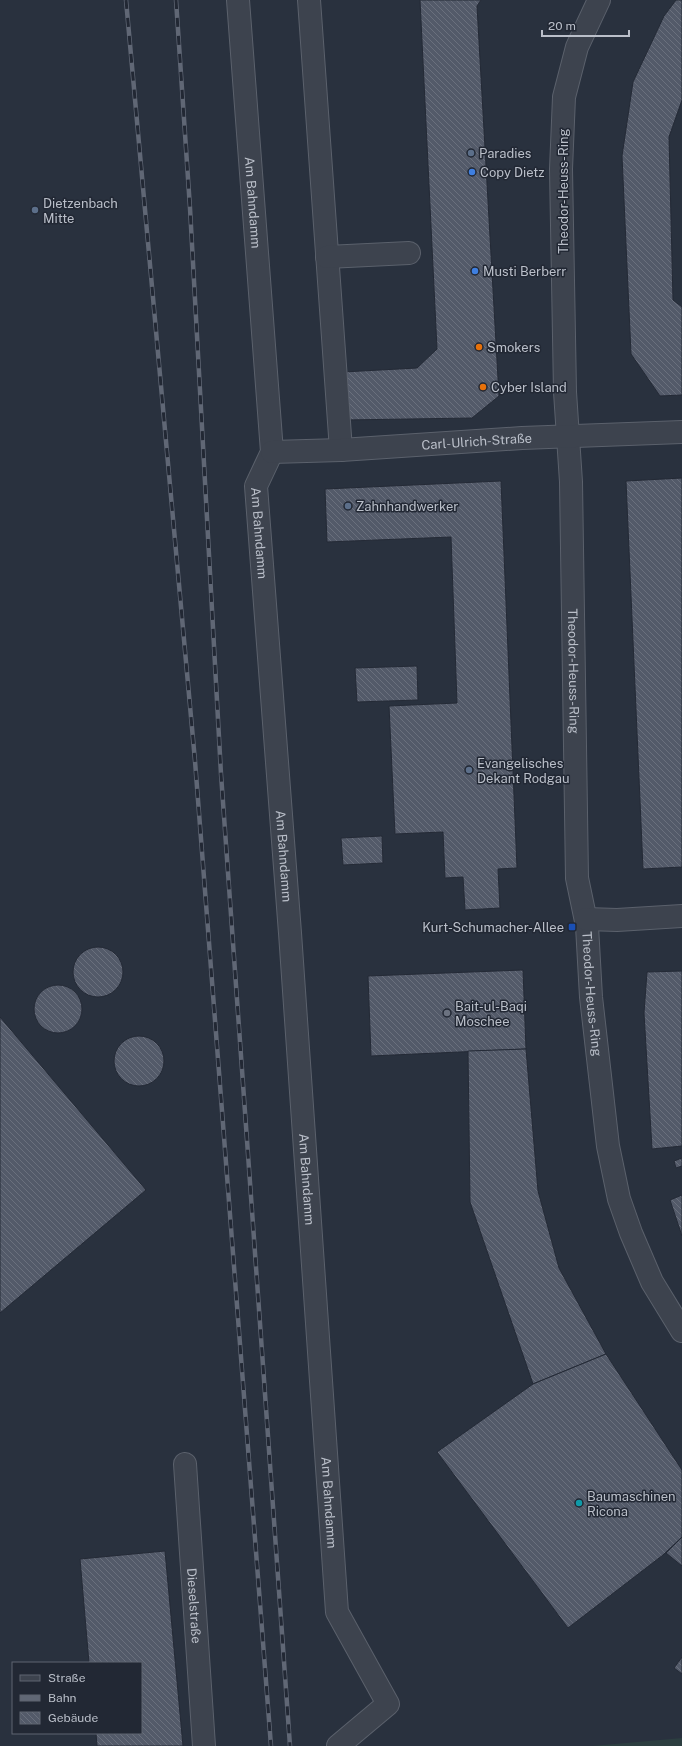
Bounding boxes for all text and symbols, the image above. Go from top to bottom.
scale bar [542,12,629,38]
text: 20 m [548,19,576,33]
street label: Theodor-Heuss-Ring [556,128,571,254]
place label: Paradies [479,146,531,161]
marker: Paradies [466,148,476,158]
street label: Am Bahndamm [242,156,264,249]
place label: Copy Dietz [480,165,545,180]
marker: Copy Dietz [467,167,477,177]
place label: Dietzenbach Mitte [43,196,118,226]
marker: Dietzenbach Mitte [30,205,40,215]
place label: Musti Berberr [483,264,566,279]
marker: Musti Berberr [470,266,480,276]
place label: Smokers [487,340,540,355]
marker: Smokers [474,342,484,352]
place label: Cyber Island [491,380,567,395]
marker: Cyber Island [478,382,488,392]
street label: Carl-Ulrich-Straße [421,431,532,453]
street label: Am Bahndamm [248,487,270,580]
place label: Zahnhandwerker [356,499,458,514]
marker: Zahnhandwerker [343,501,353,511]
street label: Theodor-Heuss-Ring [565,608,582,734]
place label: Evangelisches Dekant Rodgau [477,756,569,786]
marker: Evangelisches Dekant Rodgau [464,765,474,775]
street label: Am Bahndamm [273,810,295,903]
place label: Kurt-Schumacher-Allee [422,920,564,935]
marker: Kurt-Schumacher-Allee [567,922,577,932]
street label: Theodor-Heuss-Ring [579,931,605,1057]
place label: Bait-ul-Baqi Moschee [455,999,527,1029]
marker: Bait-ul-Baqi Moschee [442,1008,452,1018]
street label: Am Bahndamm [296,1133,317,1226]
street label: Am Bahndamm [318,1456,340,1549]
place label: Baumaschinen Ricona [587,1489,676,1519]
marker: Baumaschinen Ricona [574,1498,584,1508]
street label: Dieselstraße [184,1567,204,1644]
legend [12,1662,142,1734]
text: Straße [48,1671,86,1685]
text: Bahn [48,1691,77,1705]
text: Gebäude [48,1711,98,1725]

